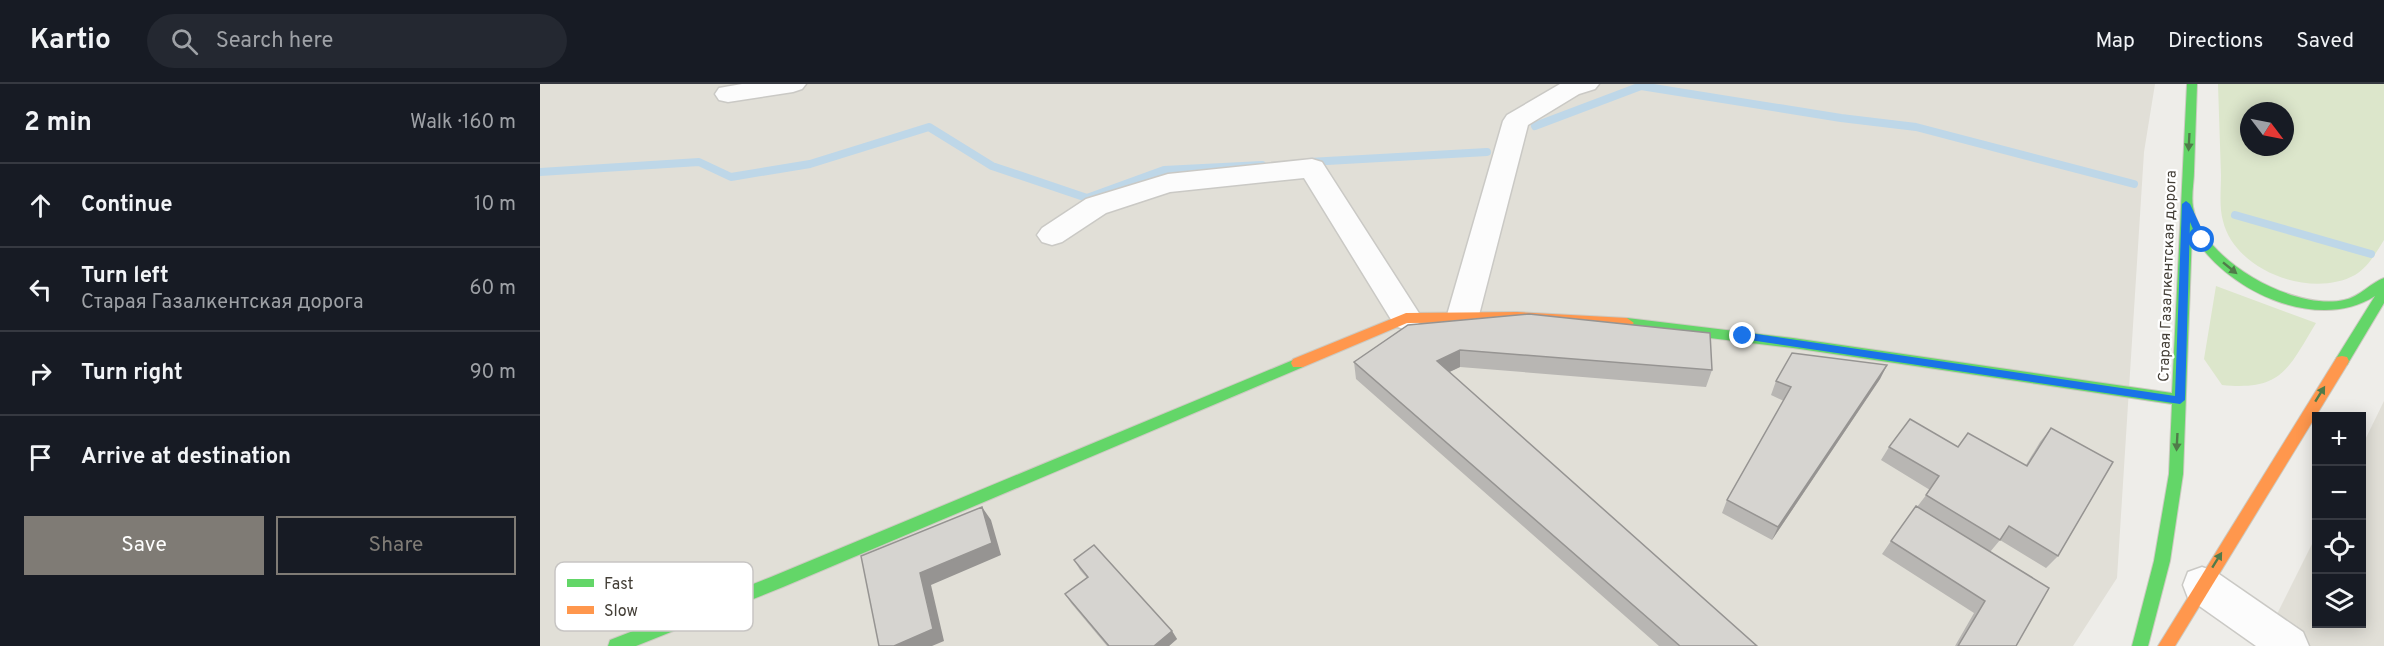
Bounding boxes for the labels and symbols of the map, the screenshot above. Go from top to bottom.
north arrow [2240,102,2294,156]
one-way arrow [2184,133,2194,152]
street label: Старая Газалкентская дорога [2155,170,2182,382]
route start [2188,226,2214,252]
one-way arrow [2222,261,2238,274]
route end [1729,322,1755,348]
one-way arrow [2315,386,2326,402]
one-way arrow [2173,433,2182,452]
one-way arrow [2212,552,2223,568]
legend [555,562,753,631]
text: Fast [604,575,634,595]
text: Slow [604,602,638,622]

